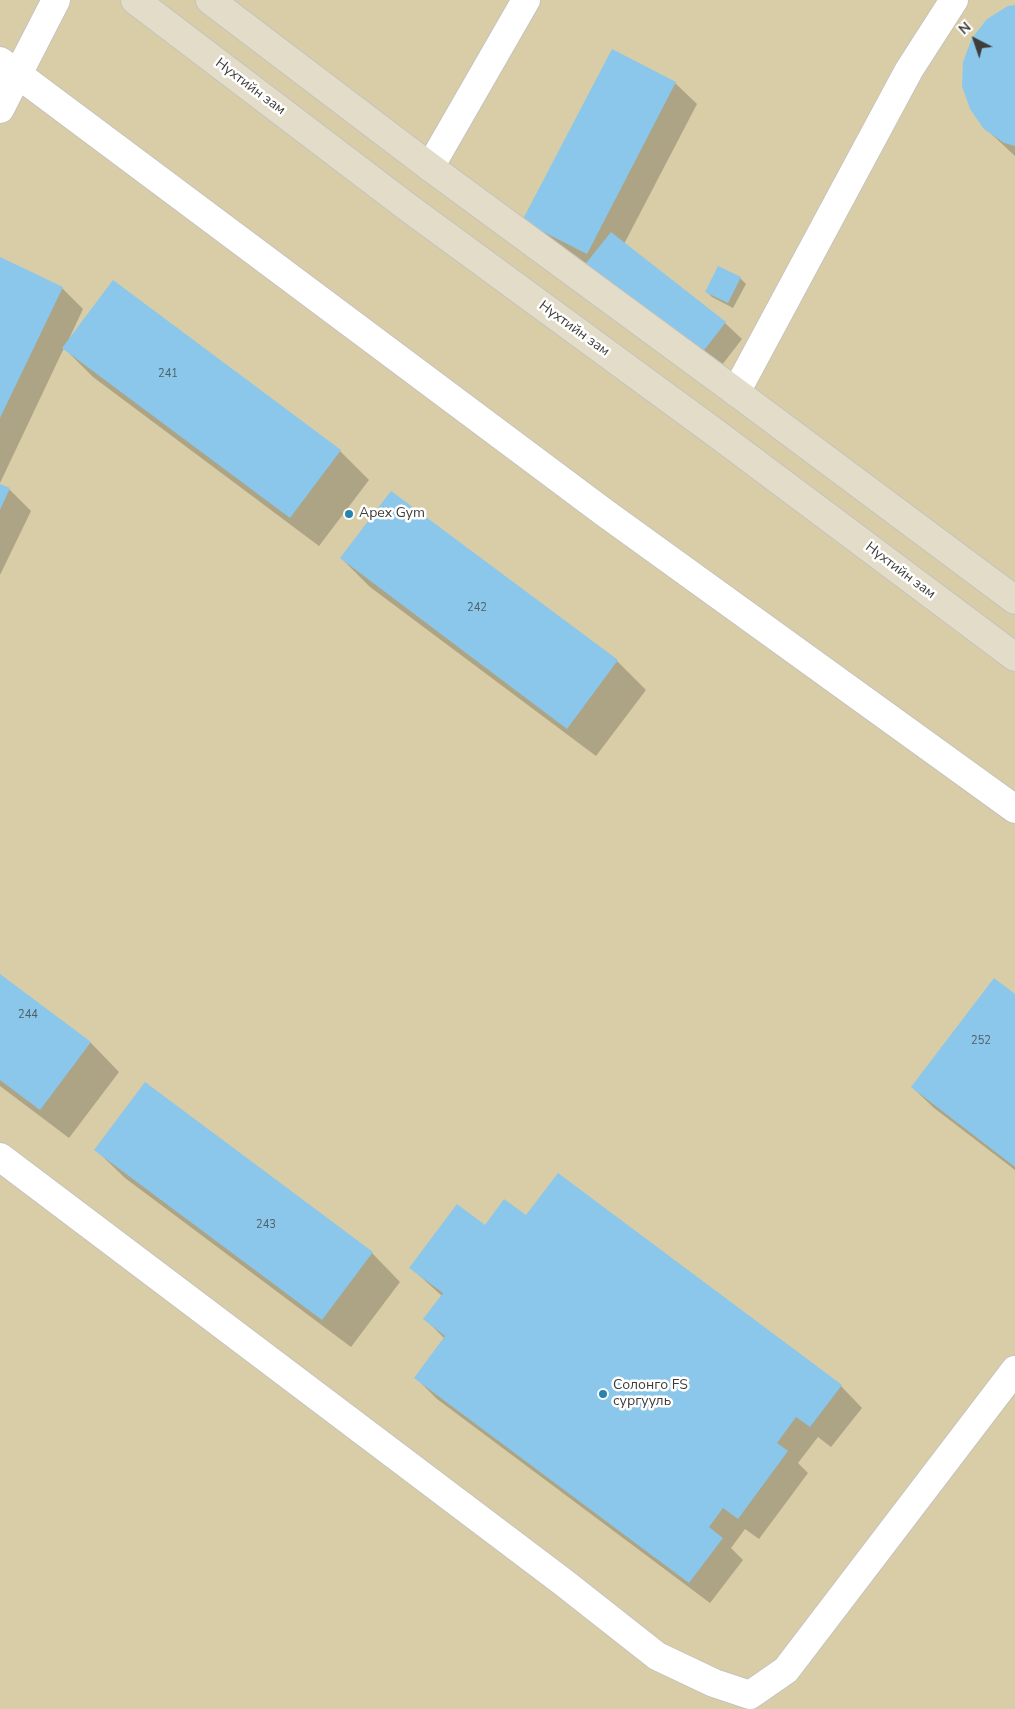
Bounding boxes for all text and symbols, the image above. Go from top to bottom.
north arrow [950,15,1000,65]
text: N [955,18,975,39]
street label: Нүхтийн зам [212,55,288,119]
street label: Нүхтийн зам [535,298,613,360]
house number: 241 [158,367,178,381]
place label: Apex Gym [359,506,425,522]
marker: Apex Gym [343,508,355,520]
street label: Нүхтийн зам [862,539,938,603]
house number: 242 [467,601,487,615]
house number: 244 [18,1008,38,1022]
house number: 252 [971,1034,991,1048]
house number: 243 [256,1218,276,1232]
place label: Солонго FS сургууль [613,1378,688,1410]
marker: Солонго FS сургууль [597,1388,609,1400]

